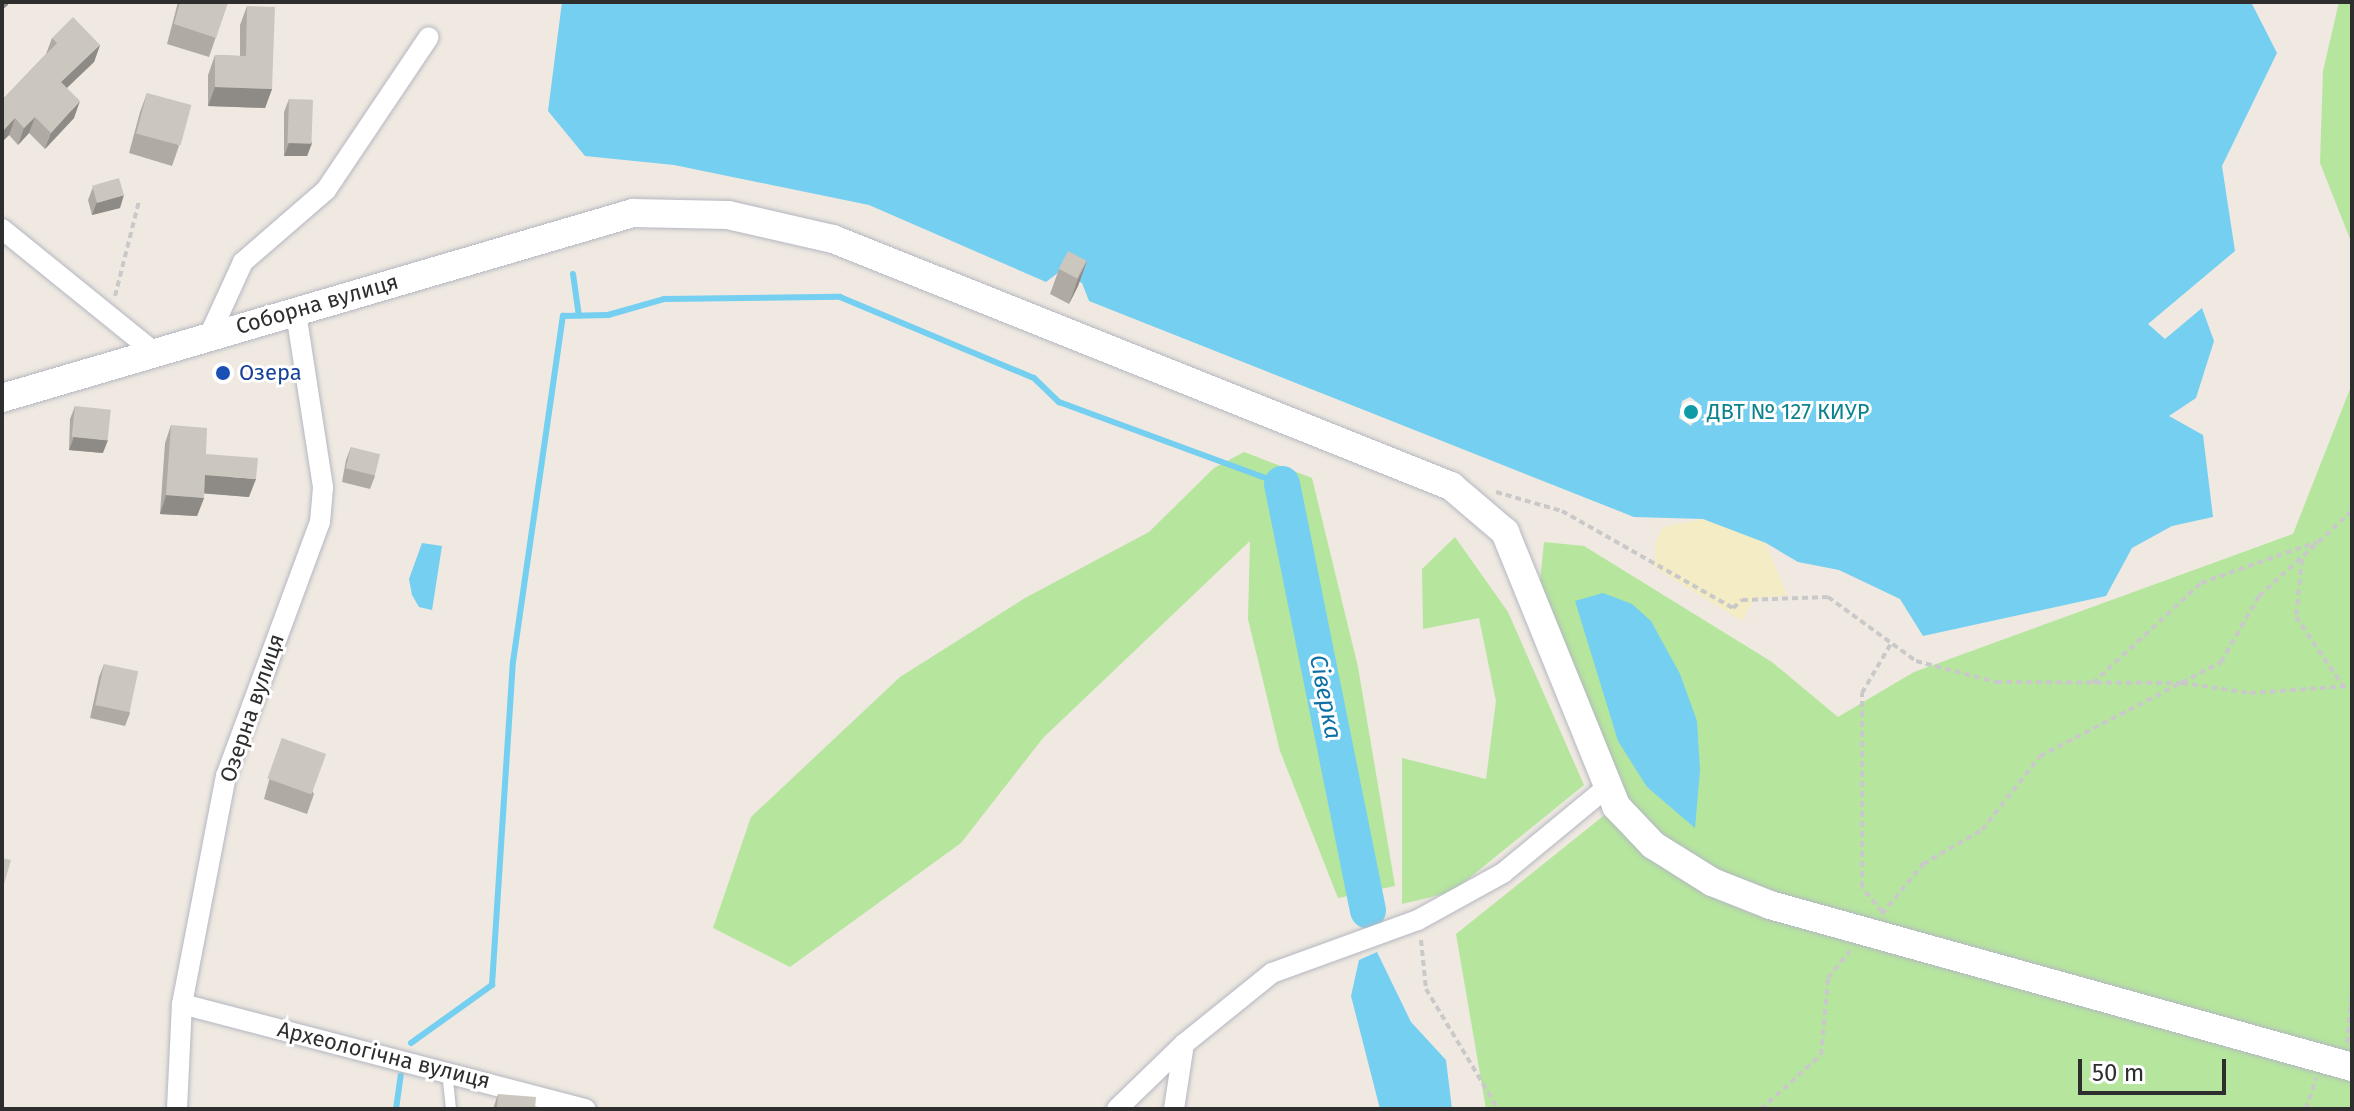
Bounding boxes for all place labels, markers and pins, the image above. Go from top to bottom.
place label: Озера [239,360,302,386]
marker: Озера [214,364,232,382]
place label: ДВТ № 127 КИУР [1707,399,1870,425]
marker: ДВТ № 127 КИУР [1682,403,1700,421]

